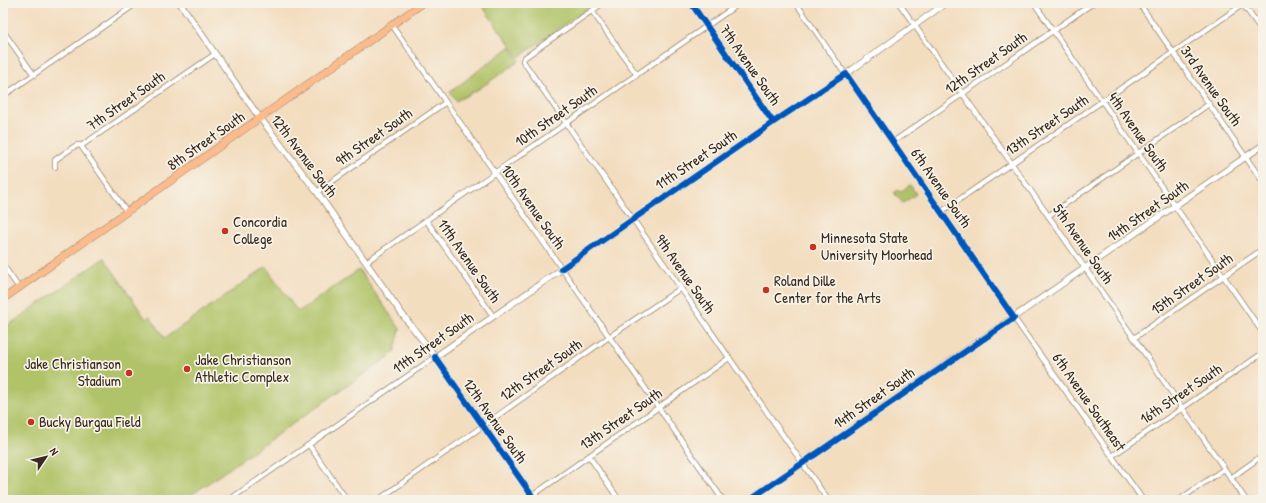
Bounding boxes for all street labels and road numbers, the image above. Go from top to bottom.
street label: 7th Avenue South [715,20,786,109]
street label: 12th Street South [940,26,1031,99]
street label: 3rd Avenue South [1176,41,1247,130]
street label: 7th Street South [82,66,169,135]
street label: 10th Street South [510,80,601,152]
street label: 4th Avenue South [1103,88,1174,176]
street label: 13th Street South [1001,89,1092,160]
street label: 9th Street South [331,102,416,171]
street label: 8th Street South [163,106,249,175]
street label: 12th Avenue South [266,110,343,202]
street label: 11th Street South [651,124,741,195]
street label: 6th Avenue South [906,144,977,232]
street label: 10th Avenue South [496,160,570,253]
street label: 14th Street South [1103,175,1193,246]
street label: 5th Avenue South [1048,200,1119,288]
street label: 11th Avenue South [433,215,506,307]
street label: 9th Avenue South [650,230,720,318]
street label: 15th Street South [1147,248,1237,320]
street label: 11th Street South [388,307,477,378]
street label: 12th Street South [495,333,586,406]
street label: 6th Avenue Southeast [1048,348,1132,456]
street label: 16th Street South [1135,358,1226,429]
street label: 14th Street South [829,362,919,433]
street label: 12th Avenue South [458,374,532,467]
street label: 13th Street South [575,383,666,455]

